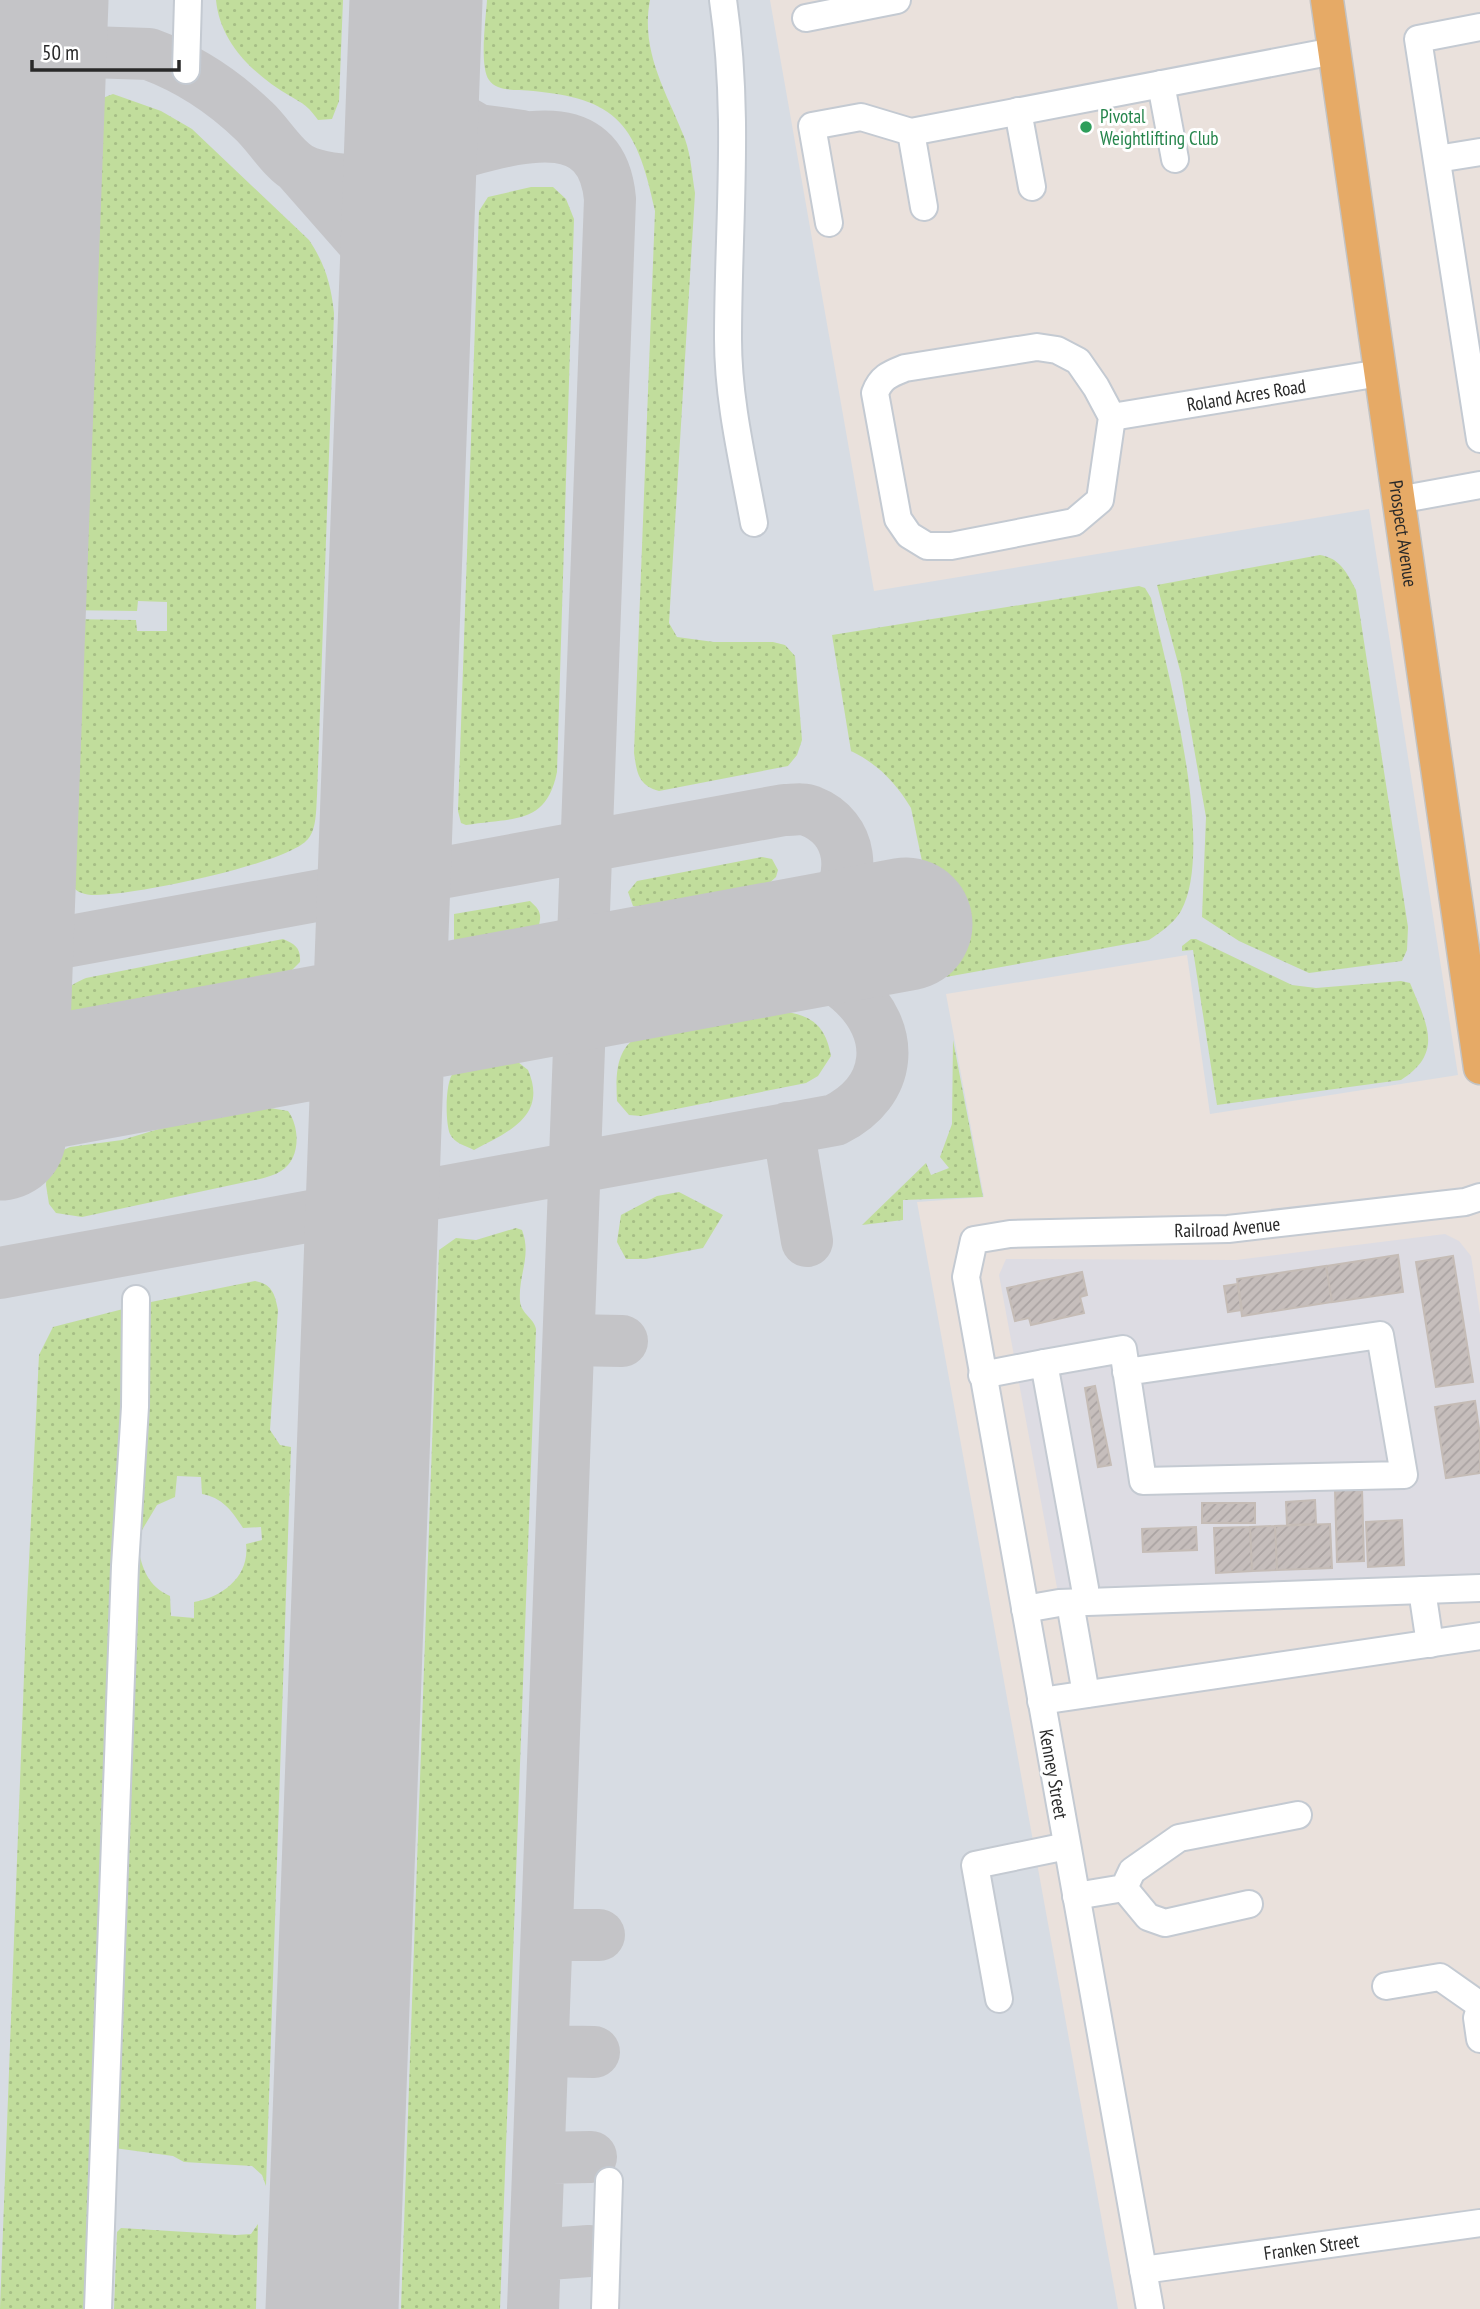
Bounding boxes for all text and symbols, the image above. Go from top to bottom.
scale bar [32,28,178,72]
text: 50 m [42,39,79,66]
place label: Pivotal Weightlifting Club [1100,104,1219,150]
marker: Pivotal Weightlifting Club [1078,119,1094,135]
street label: Roland Acres Road [1185,373,1308,417]
street label: Prospect Avenue [1384,479,1423,589]
street label: Railroad Avenue [1174,1211,1282,1242]
street label: Kenney Street [1034,1727,1074,1821]
street label: Franken Street [1262,2228,1361,2265]

